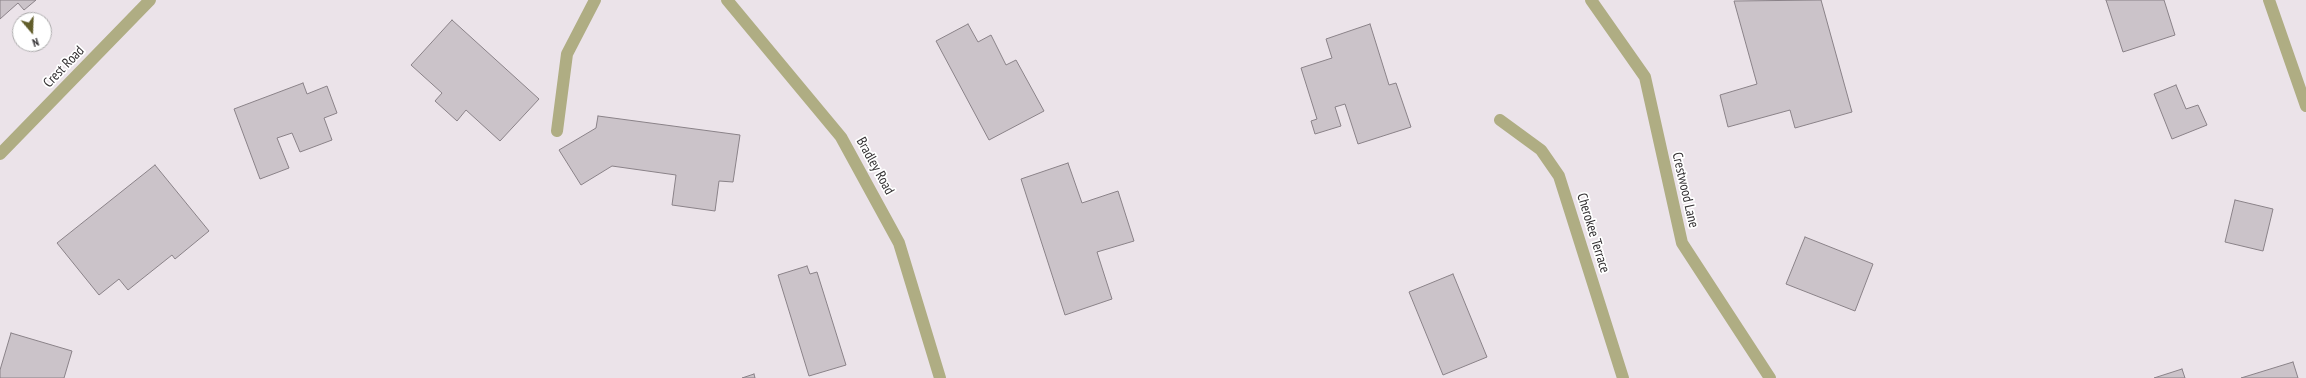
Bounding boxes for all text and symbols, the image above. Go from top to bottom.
north arrow [12,12,52,52]
text: N [30,35,41,50]
street label: Crest Road [40,43,88,91]
street label: Bradley Road [852,134,898,198]
street label: Crestwood Lane [1668,151,1702,229]
street label: Cherokee Terrace [1573,191,1613,275]

